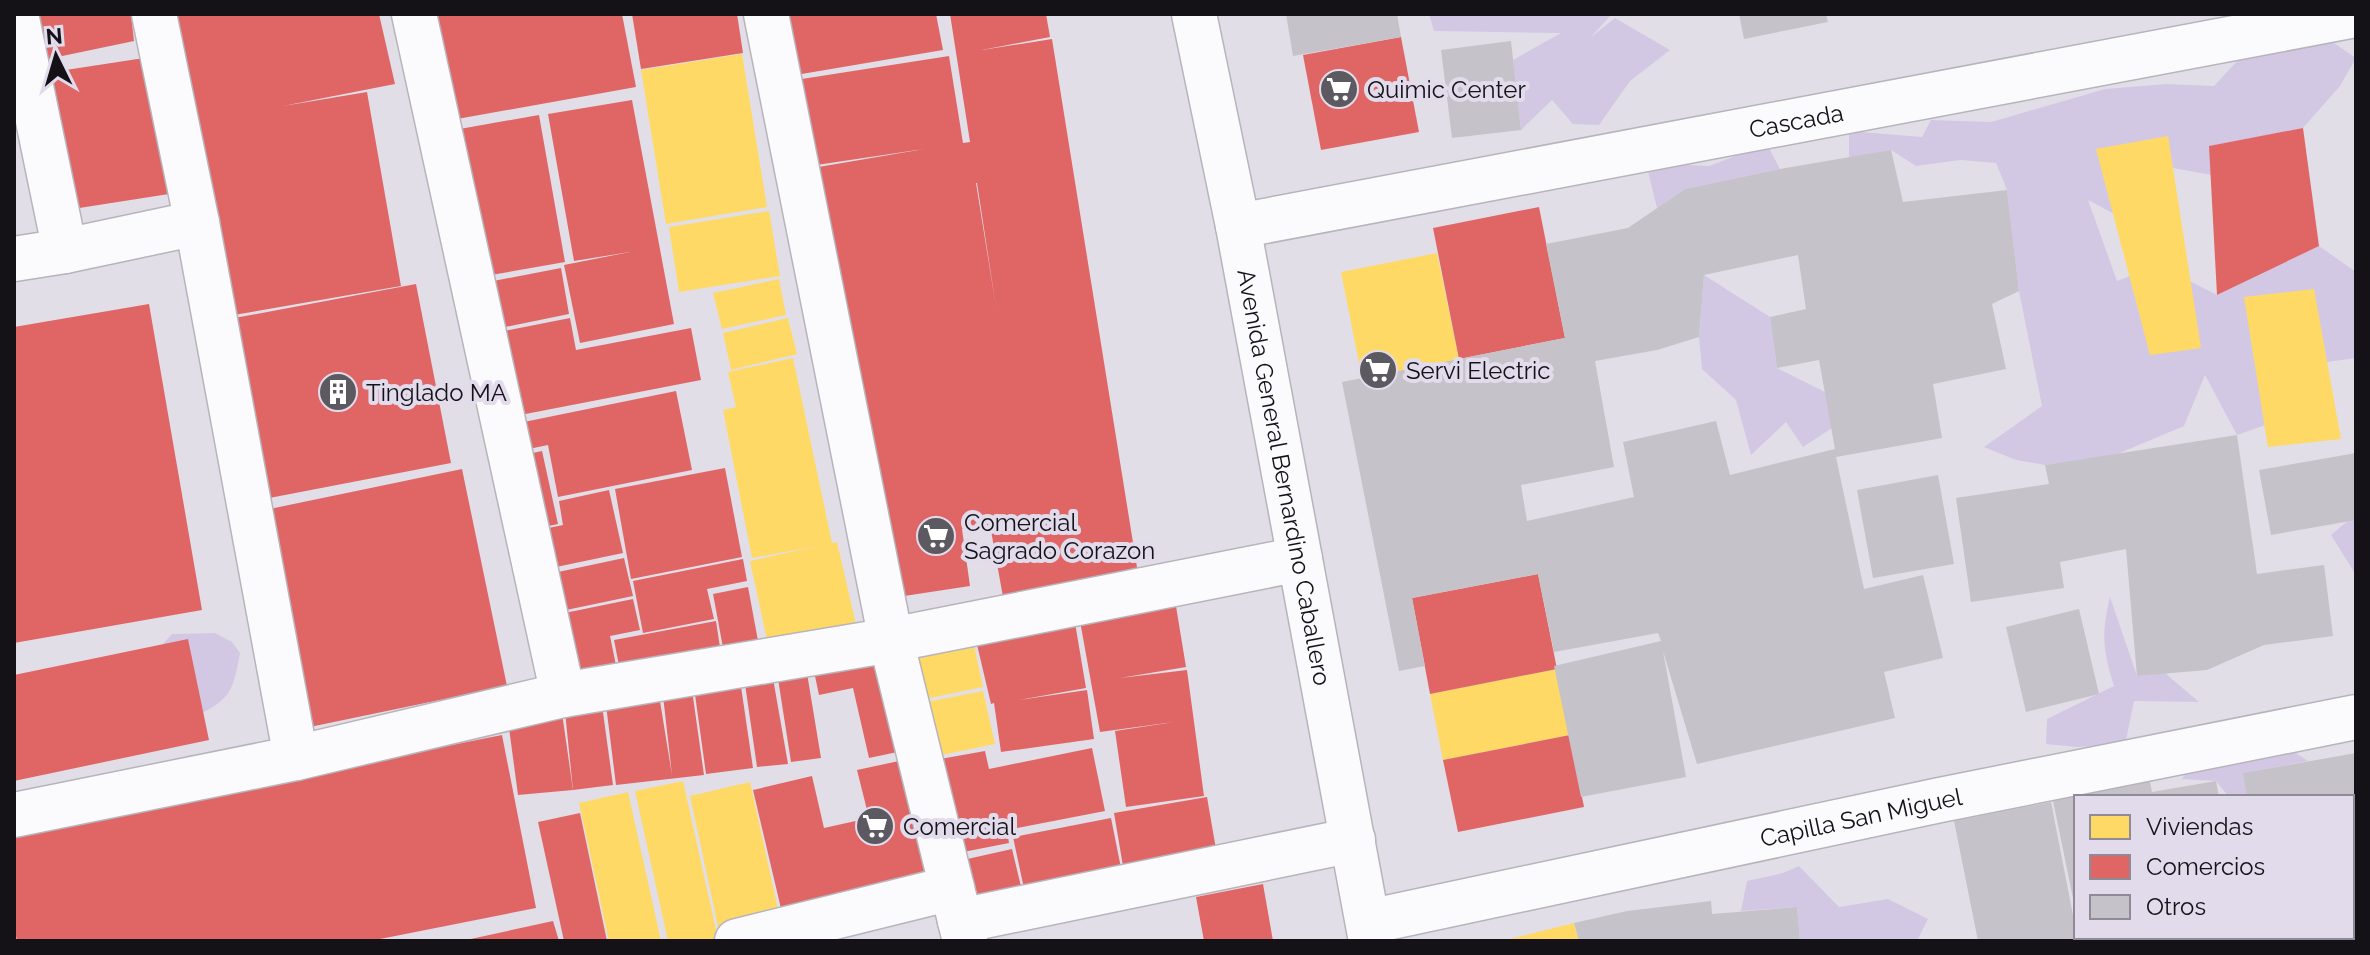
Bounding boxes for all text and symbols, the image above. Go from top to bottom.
north arrow [16,16,96,96]
text: N [45,22,64,50]
supermarket icon: Quimic Center [1318,68,1360,110]
place label: Quimic Center [1367,75,1526,104]
street label: Cascada [1747,98,1846,144]
street label: Avenida General Bernardino Caballero [1232,266,1338,688]
supermarket icon: Servi Electric [1357,349,1399,391]
place label: Servi Electric [1406,356,1551,385]
building icon: Tinglado MA [317,371,359,413]
place label: Tinglado MA [366,378,507,407]
place label: Comercial Sagrado Corazon [964,508,1155,565]
supermarket icon: Comercial Sagrado Corazon [915,515,957,557]
street label: Capilla San Miguel [1757,781,1965,853]
legend [2074,795,2354,939]
supermarket icon: Comercial [854,805,896,847]
place label: Comercial [903,812,1016,841]
text: Viviendas [2146,812,2253,841]
text: Comercios [2146,852,2265,881]
text: Otros [2146,892,2206,921]

